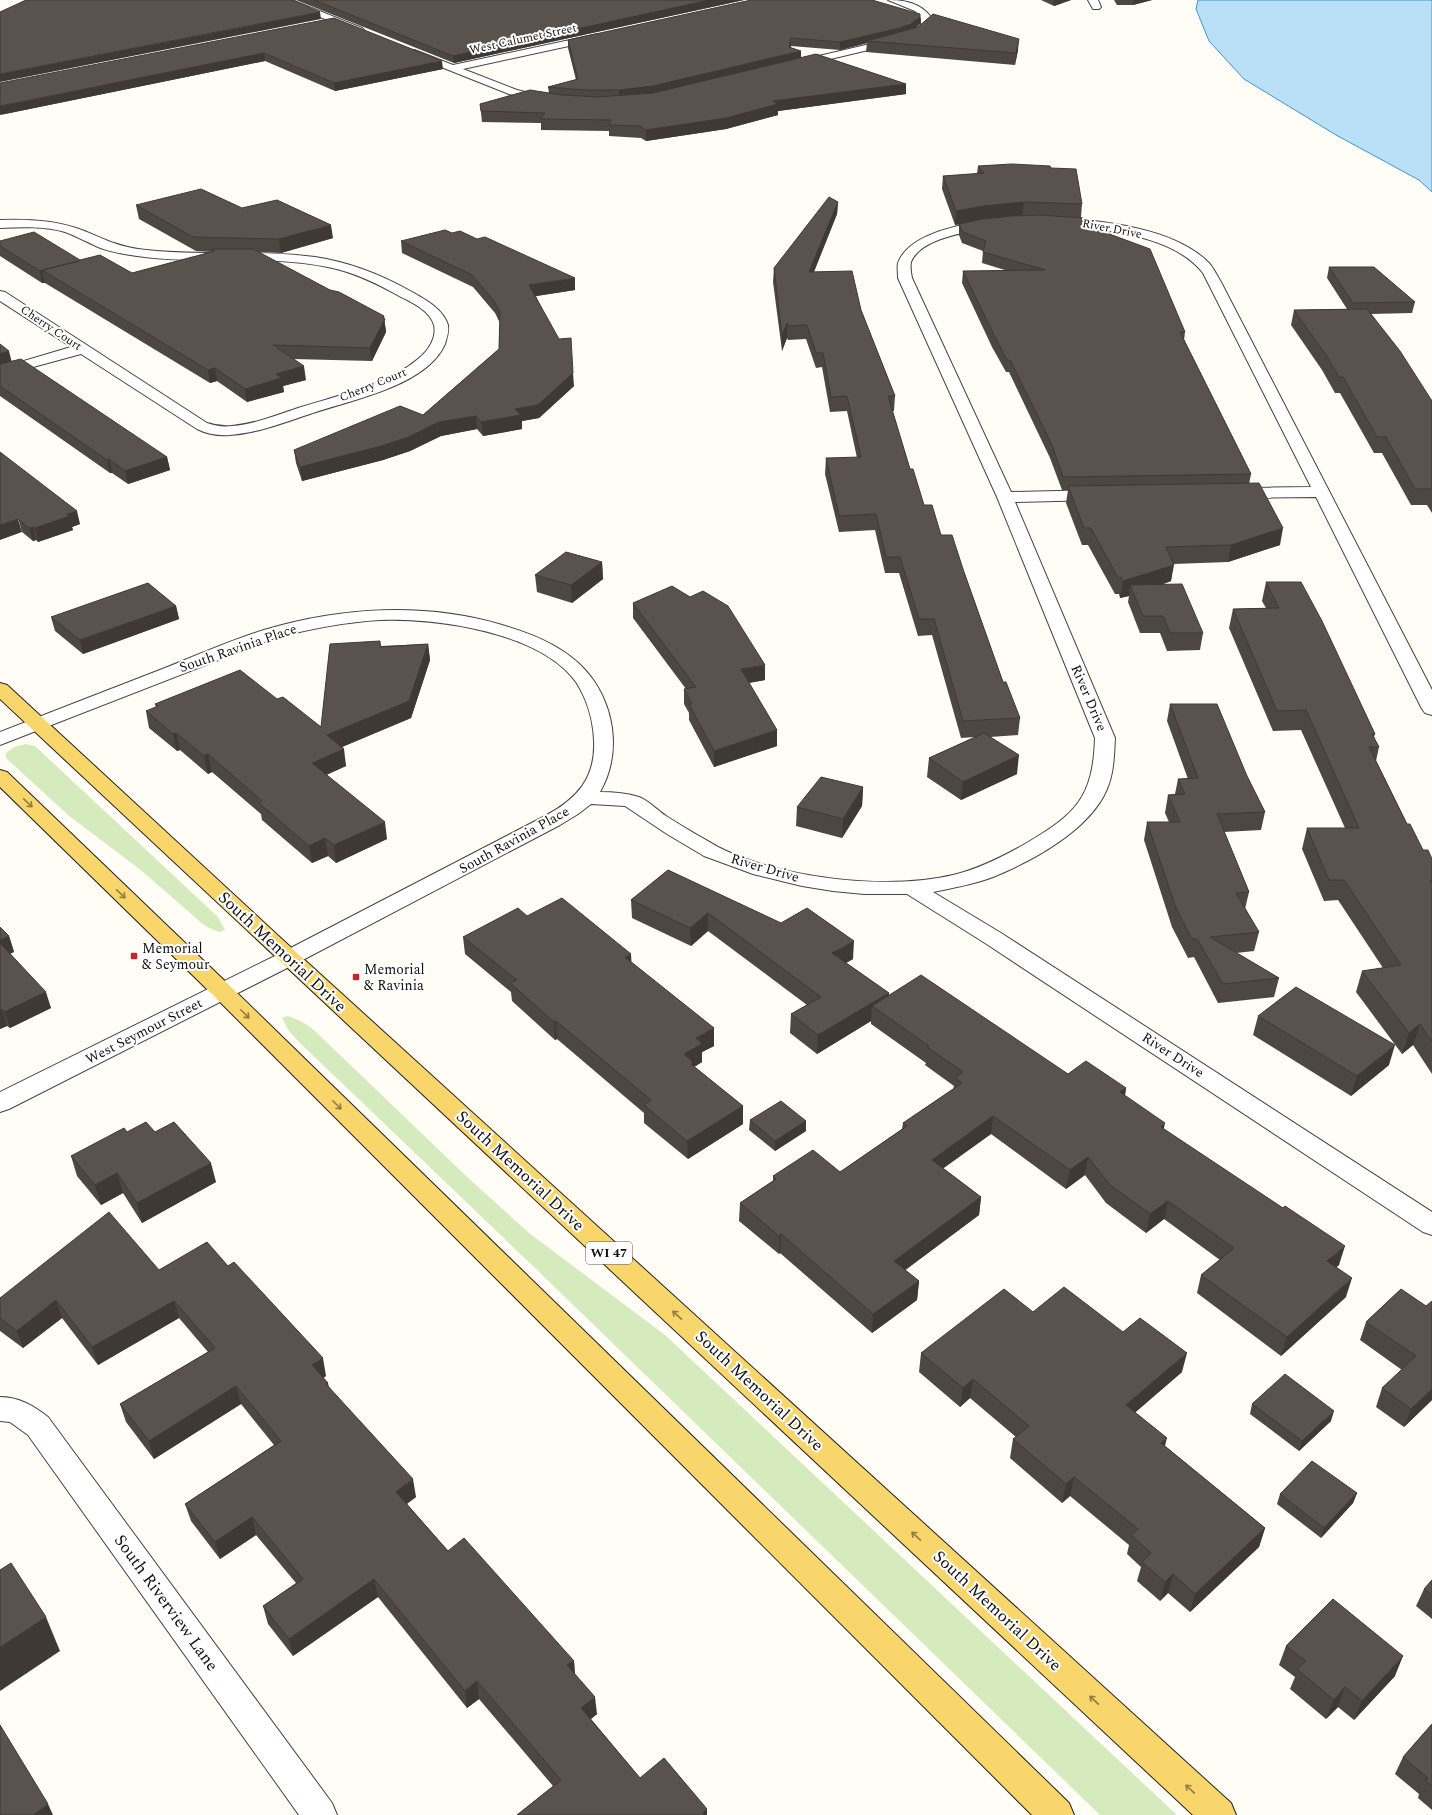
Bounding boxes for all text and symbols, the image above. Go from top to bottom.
street label: West Calumet Street [468,18,578,60]
street label: River Drive [1081,214,1144,244]
street label: Cherry Court [16,300,86,356]
street label: Cherry Court [337,363,409,407]
street label: South Ravinia Place [176,618,300,678]
street label: River Drive [1066,661,1113,735]
one-way arrow [23,798,33,808]
street label: South Ravinia Place [455,801,573,879]
street label: River Drive [728,848,802,888]
street label: South Memorial Drive [212,885,352,1019]
one-way arrow [116,889,126,899]
place label: Memorial & Seymour [142,938,210,975]
marker: Memorial & Seymour [129,951,139,961]
place label: Memorial & Ravinia [364,959,425,996]
marker: Memorial & Ravinia [351,972,361,982]
street label: West Seymour Street [82,992,206,1070]
one-way arrow [240,1009,250,1019]
street label: River Drive [1138,1027,1208,1083]
one-way arrow [332,1100,342,1110]
street label: South Memorial Drive [450,1104,590,1238]
road number: WI 47 [586,1242,632,1264]
one-way arrow [672,1311,682,1320]
street label: South Memorial Drive [689,1324,829,1458]
street label: South Riverview Lane [107,1529,225,1677]
one-way arrow [911,1532,921,1541]
street label: South Memorial Drive [927,1544,1067,1678]
one-way arrow [1089,1696,1099,1705]
one-way arrow [1185,1784,1195,1793]

